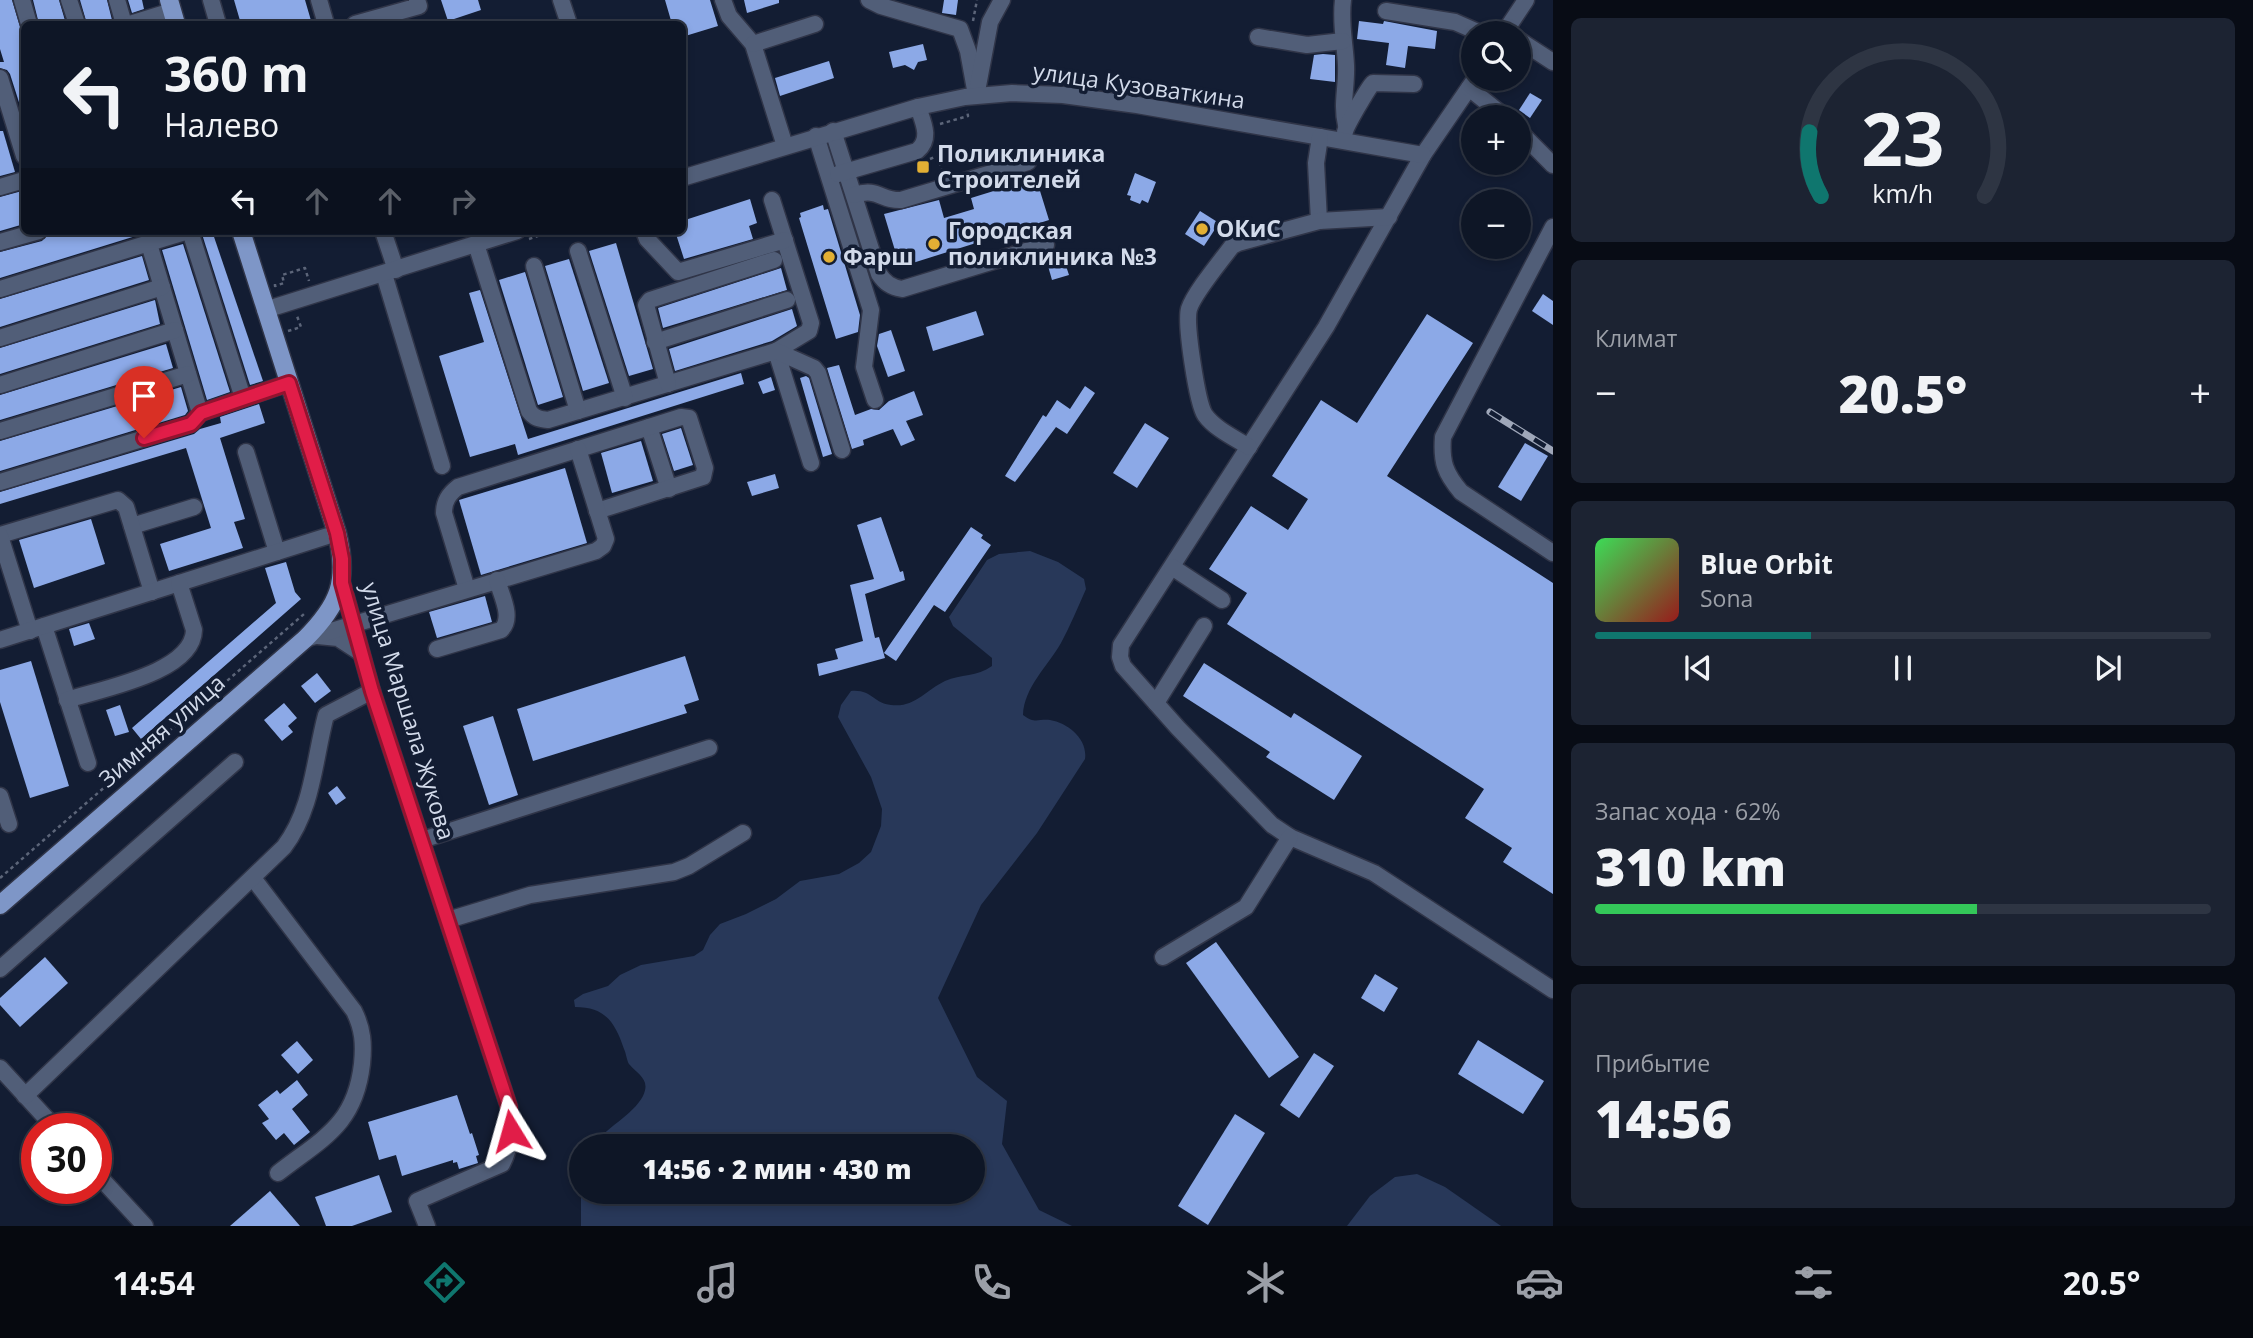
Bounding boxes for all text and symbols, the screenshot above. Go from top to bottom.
map controls [1461,21,1531,259]
button: search [1461,21,1531,91]
text: 360 m [164,40,309,106]
icon: left [49,49,140,140]
street label: улица Кузоваткина [1031,54,1247,116]
text: 23 [1861,88,1945,187]
text: Налево [164,103,279,146]
button: + [1461,105,1531,175]
place label: Поликлиника Строителей [937,137,1105,195]
marker: Поликлиника Строителей [915,159,931,175]
text: km/h [1873,176,1933,210]
icon: left [225,182,263,220]
icon: ahead [298,182,336,220]
icon: ahead [371,182,409,220]
icon: right [444,182,482,220]
button: − [1461,189,1531,259]
place label: ОКиС [1216,212,1281,244]
place label: Городская поликлиника №3 [948,214,1157,272]
marker: ОКиС [1194,221,1210,237]
marker: Городская поликлиника №3 [926,236,942,252]
place label: Фарш [843,240,914,272]
marker: Фарш [821,249,837,265]
text: Климат [1595,322,1677,354]
text: 20.5° [1839,357,1967,428]
pin [114,366,174,438]
text: − [1595,366,1617,418]
text: + [2189,366,2211,418]
icon: arrive [125,377,163,415]
text: Blue Orbit [1700,546,1833,582]
street label: улица Маршала Жукова [355,578,463,843]
text: Sona [1700,582,1753,614]
icon: previous [1679,649,1717,687]
icon: pause [1884,649,1922,687]
icon: next [2089,649,2127,687]
street label: Зимняя улица [91,667,231,794]
text: Запас хода · 62% [1595,795,1780,827]
text: 310 km [1595,830,1786,901]
text: Прибытие [1595,1047,1710,1079]
text: 14:56 [1595,1082,1732,1153]
position arrow [474,1094,548,1168]
speed limit sign: 30 [21,1113,112,1204]
text: 14:56 · 2 мин · 430 m [642,1151,912,1187]
icon: directions [420,1258,469,1307]
icon: music [693,1258,742,1307]
icon: phone [967,1258,1016,1307]
icon: climate [1241,1258,1290,1307]
icon: car [1515,1258,1564,1307]
icon: filters [1789,1258,1838,1307]
text: 14:54 [112,1261,195,1304]
text: 20.5° [2063,1261,2140,1304]

